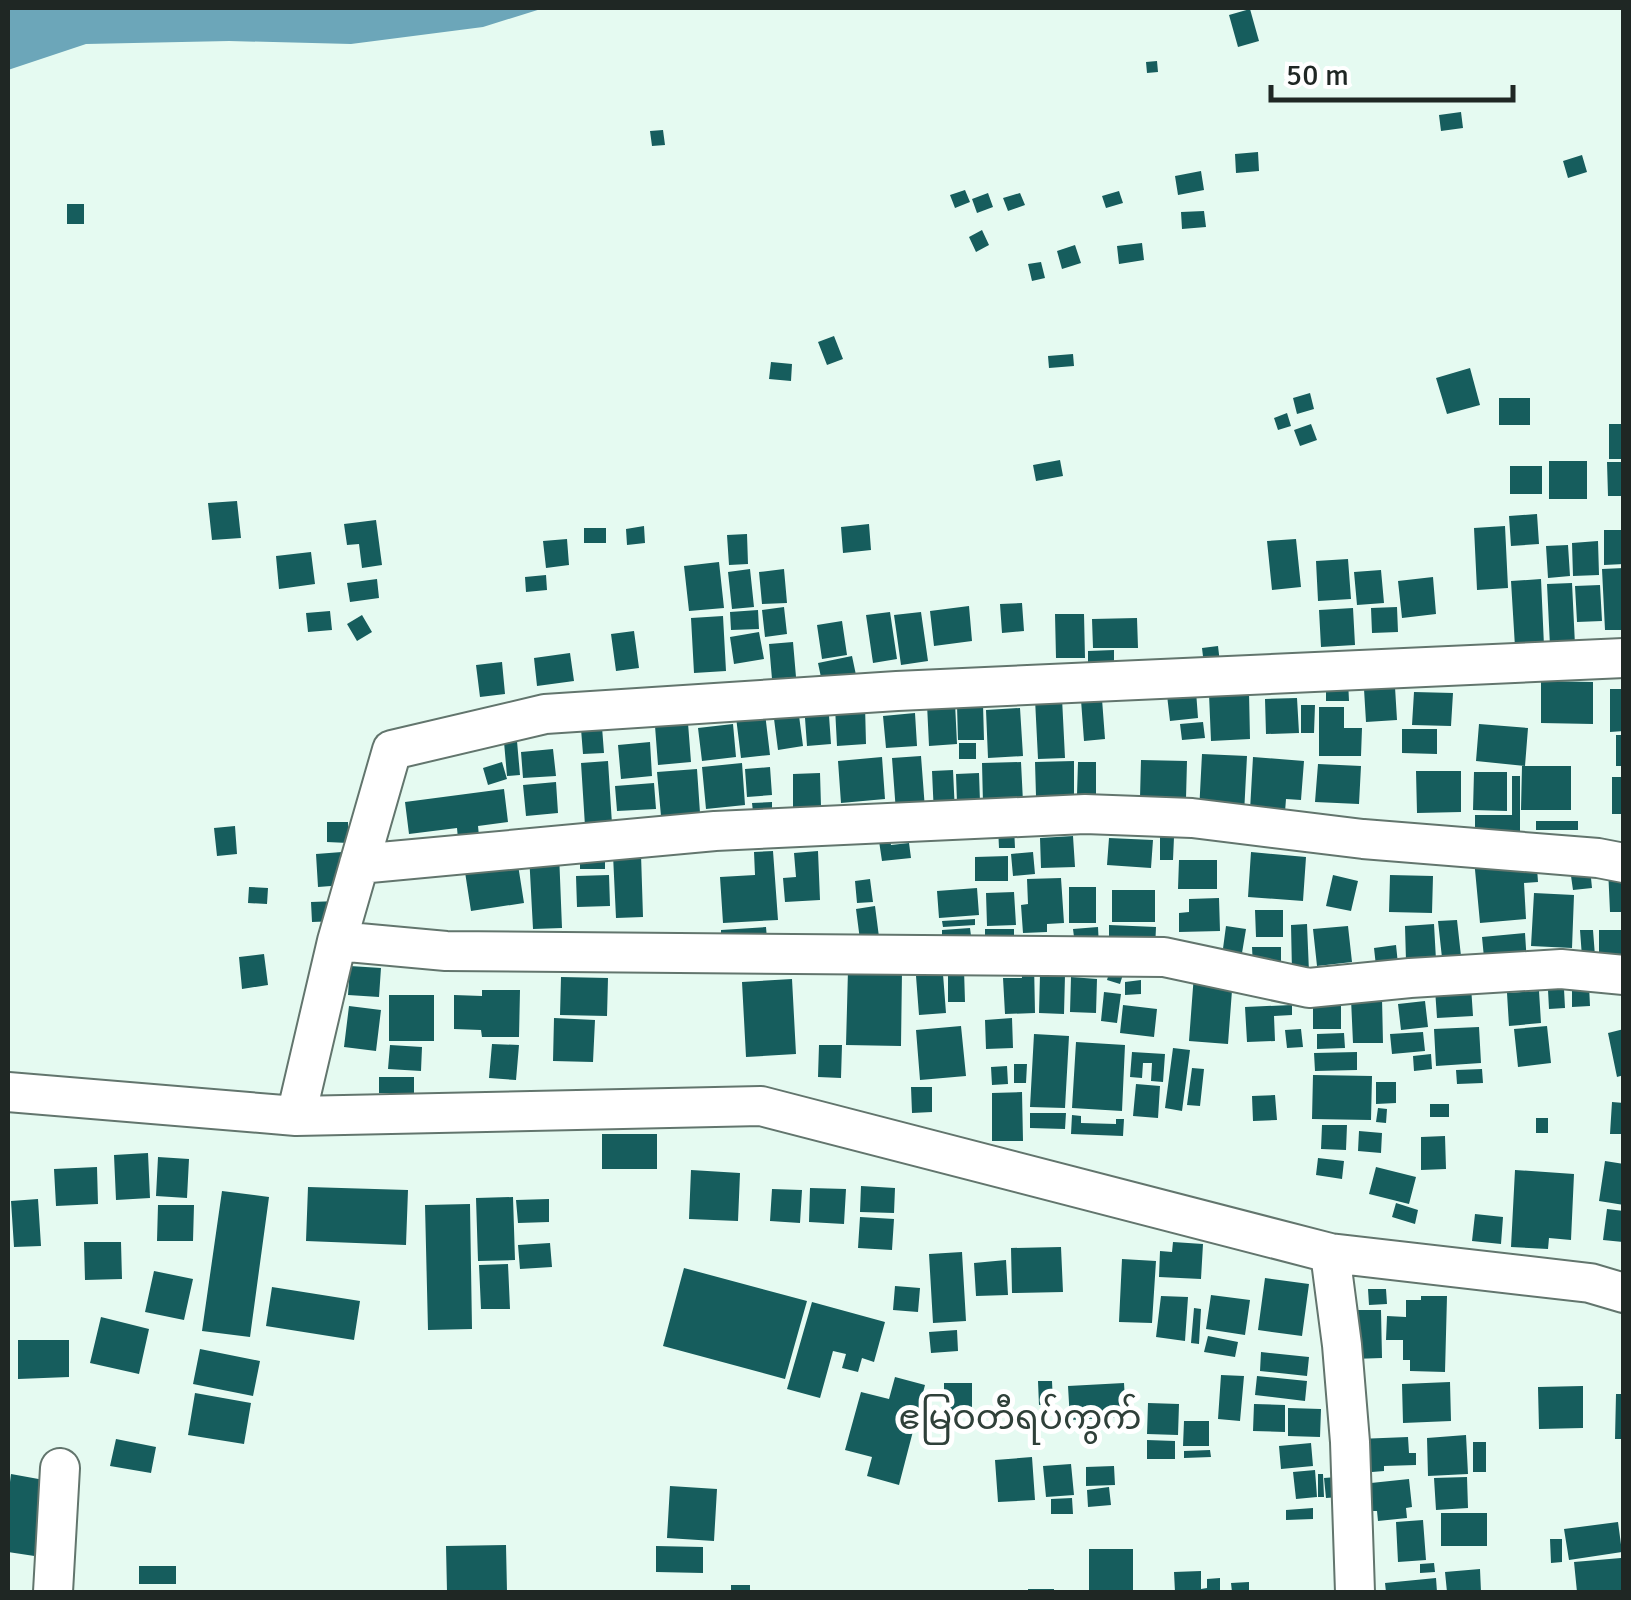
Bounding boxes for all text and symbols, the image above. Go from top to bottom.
scale bar [1271,40,1514,102]
text: 50 m [1286,57,1349,94]
district label: ဧမြဝတီရပ်ကွက် [898,1393,1142,1445]

